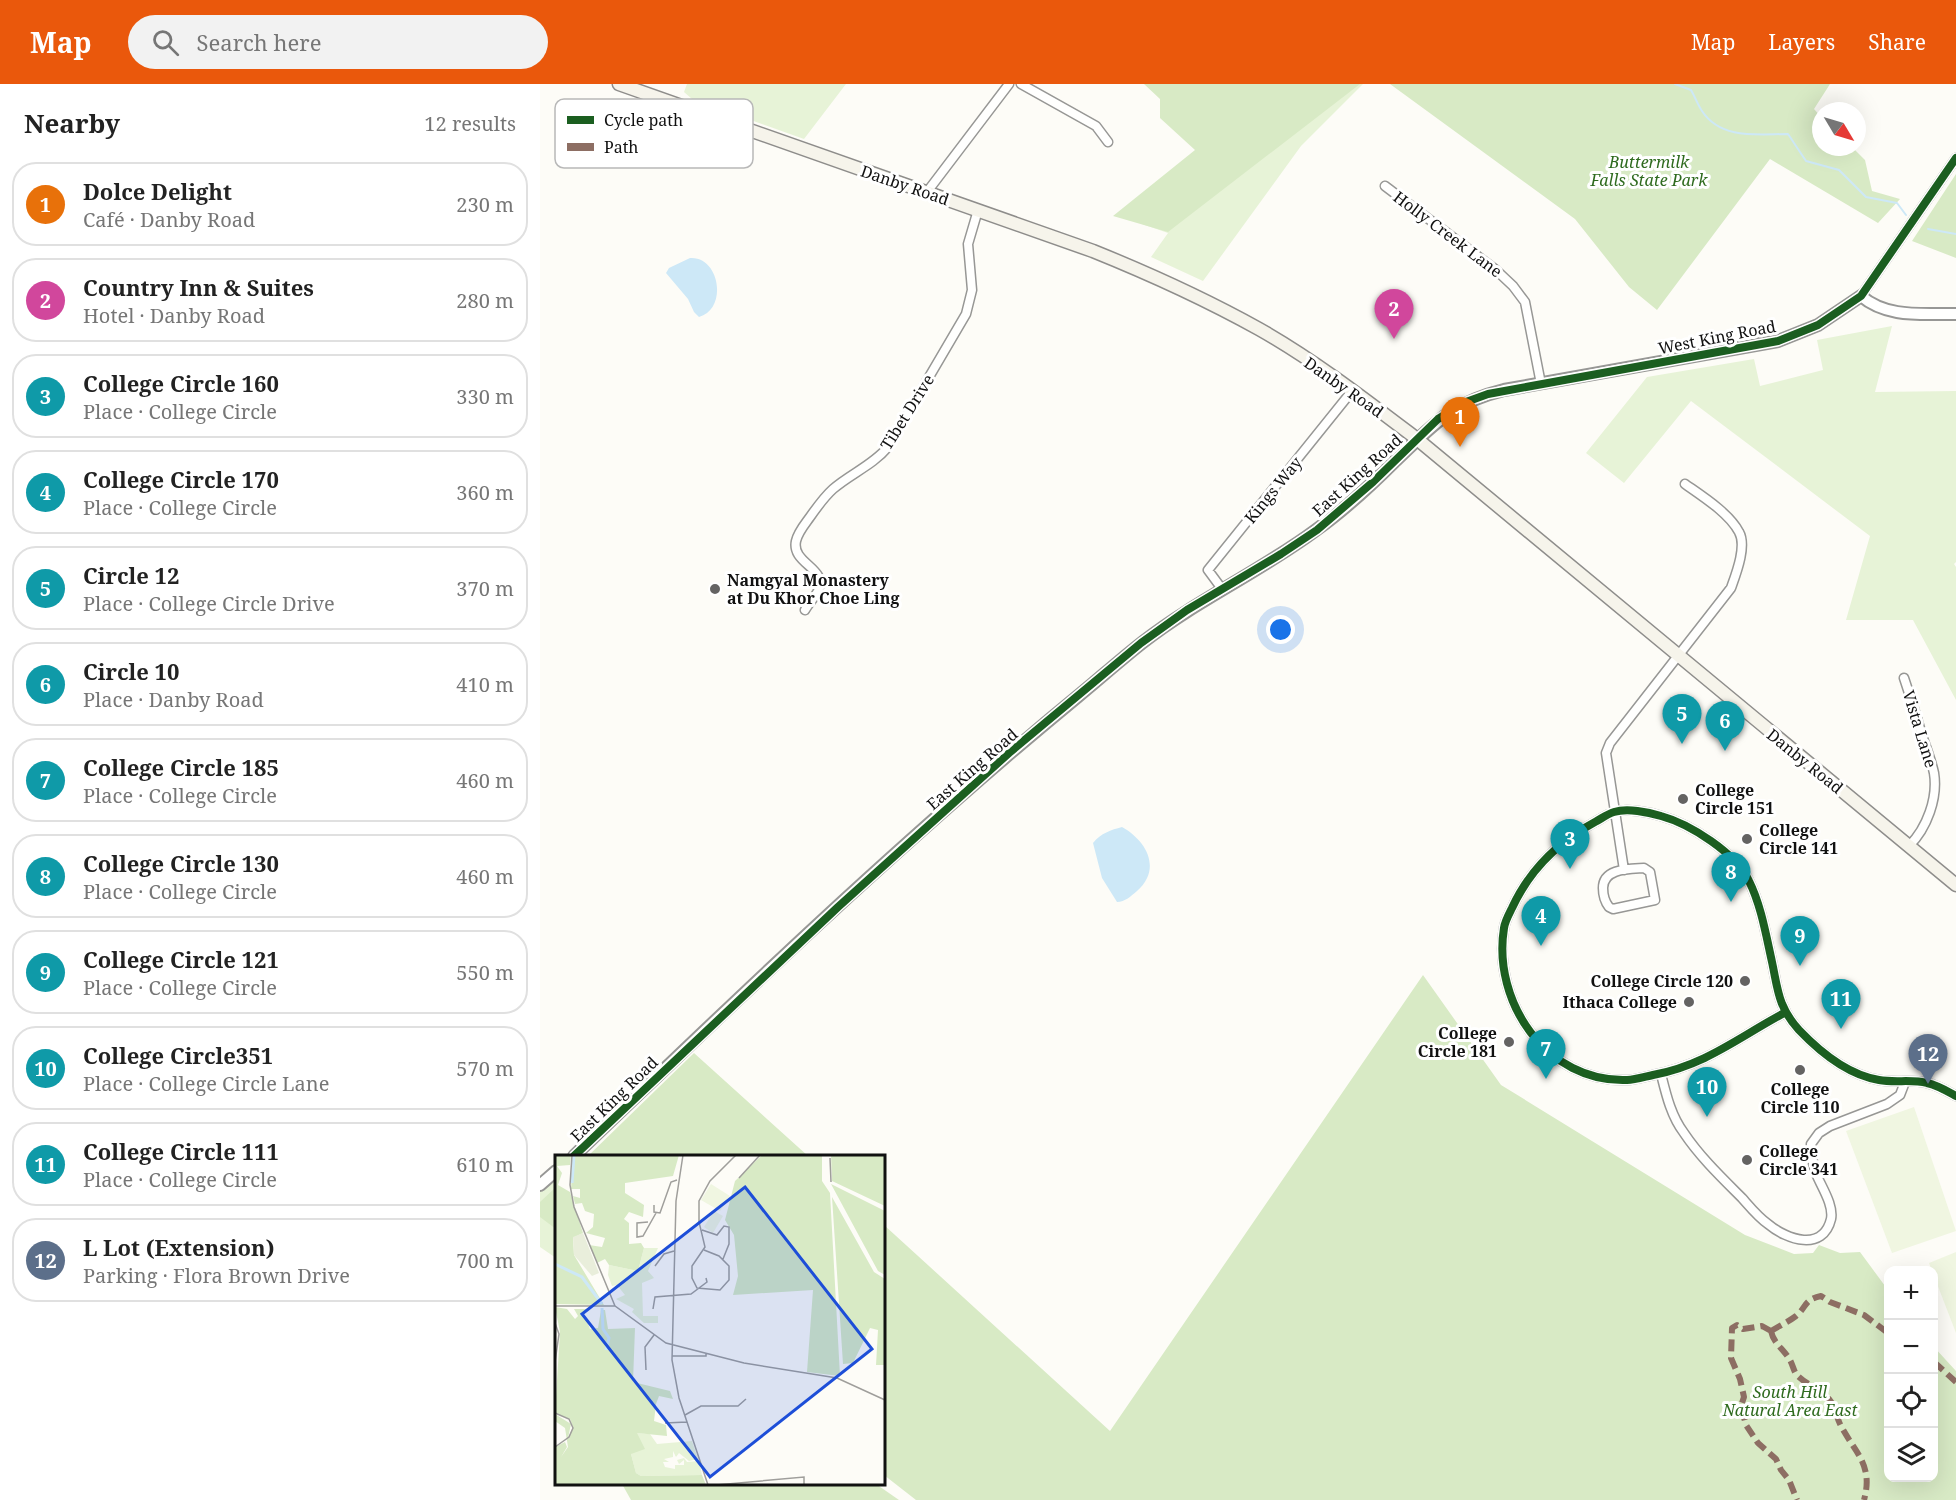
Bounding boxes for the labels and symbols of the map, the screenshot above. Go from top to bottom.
legend [555,99,753,168]
north arrow [1812,102,1866,156]
text: Cycle path [604,109,683,131]
text: Path [604,136,638,158]
park label: Buttermilk Falls State Park [1590,151,1708,191]
street label: Danby Road [858,160,952,210]
street label: Holly Creek Lane [1389,186,1507,282]
pin: 2 [1374,290,1414,339]
street label: West King Road [1656,315,1778,359]
street label: Danby Road [1300,352,1388,423]
street label: Tibet Drive [875,370,939,454]
pin: 1 [1440,398,1480,447]
street label: East King Road [1307,429,1407,521]
street label: Kings Way [1239,451,1307,528]
place label: Namgyal Monastery at Du Khor Choe Ling [727,569,899,609]
marker: Namgyal Monastery at Du Khor Choe Ling [708,582,722,596]
your location [1266,615,1295,644]
street label: Vista Lane [1898,688,1942,770]
pin: 5 [1662,694,1702,744]
pin: 6 [1706,702,1744,751]
street label: East King Road [922,723,1022,815]
street label: Danby Road [1762,723,1848,799]
place label: College Circle 151 [1695,779,1774,819]
marker: College Circle 151 [1676,792,1690,806]
place label: College Circle 141 [1759,819,1838,859]
pin: 3 [1550,820,1590,869]
marker: College Circle 141 [1740,832,1754,846]
pin: 8 [1712,852,1750,902]
pin: 4 [1522,896,1560,946]
pin: 9 [1780,916,1820,966]
place label: College Circle 120 [1591,970,1733,992]
marker: College Circle 120 [1738,974,1752,988]
pin: 11 [1822,980,1860,1029]
place label: Ithaca College [1563,991,1677,1013]
marker: Ithaca College [1682,995,1696,1009]
place label: College Circle 181 [1418,1022,1497,1062]
pin: 7 [1526,1030,1566,1079]
pin: 12 [1908,1034,1948,1084]
marker: College Circle 181 [1502,1035,1516,1049]
street label: East King Road [565,1051,663,1146]
marker: College Circle 110 [1793,1063,1807,1077]
pin: 10 [1688,1068,1726,1117]
place label: College Circle 110 [1760,1078,1840,1118]
place label: College Circle 341 [1759,1140,1838,1180]
marker: College Circle 341 [1740,1153,1754,1167]
inset map [555,1155,885,1485]
park label: South Hill Natural Area East [1722,1381,1857,1421]

